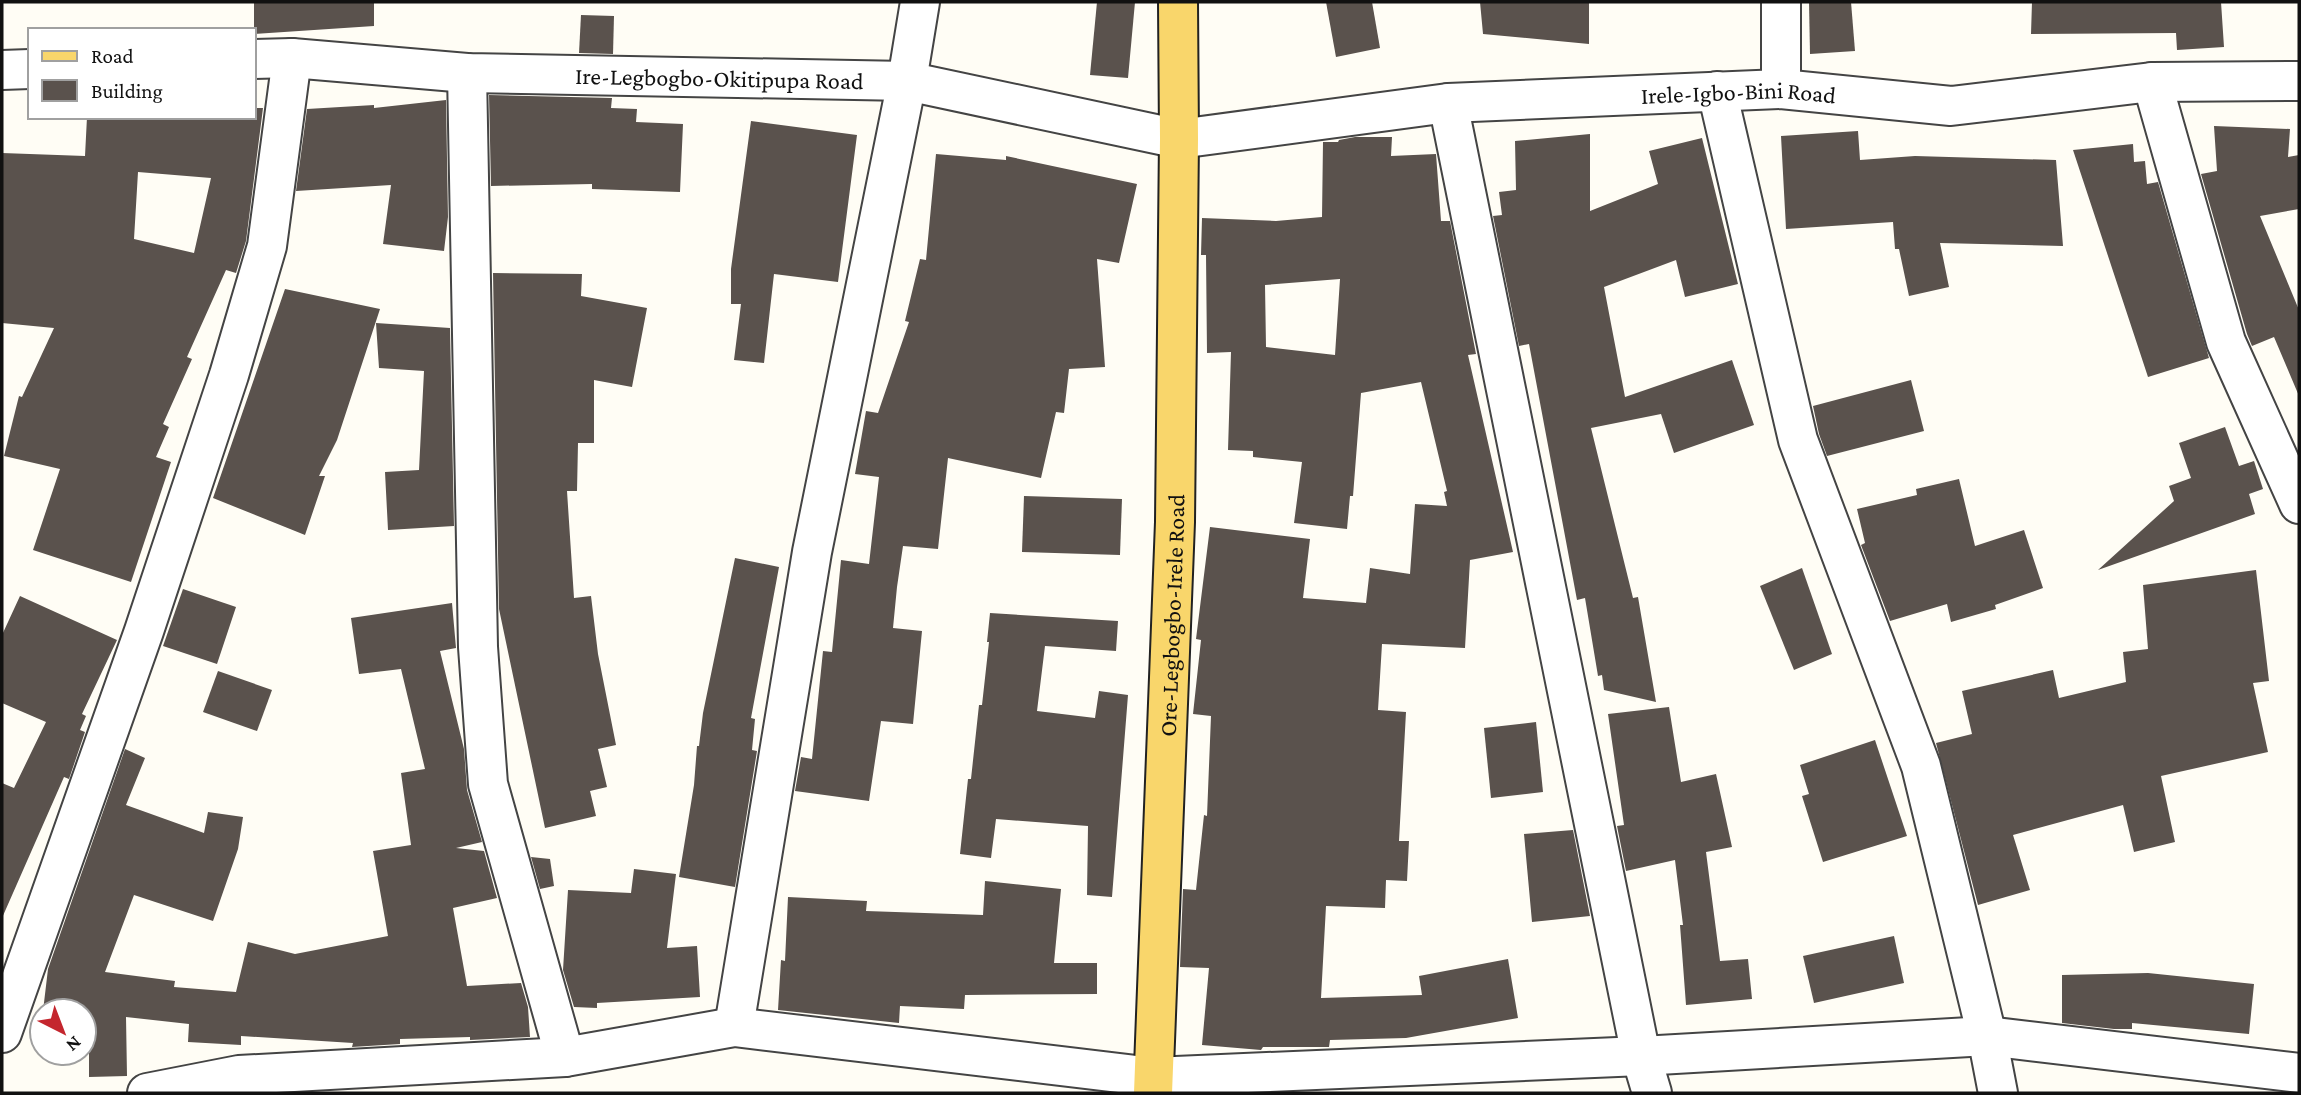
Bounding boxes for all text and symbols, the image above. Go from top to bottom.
legend [28,28,256,119]
text: Road [91,44,134,68]
street label: Ire-Legbogbo-Okitipupa Road [575,61,864,94]
street label: Irele-Igbo-Bini Road [1640,75,1838,108]
text: Building [91,79,163,103]
street label: Ore-Legbogbo-Irele Road [1153,494,1189,737]
north arrow [28,997,98,1067]
text: N [62,1032,86,1056]

